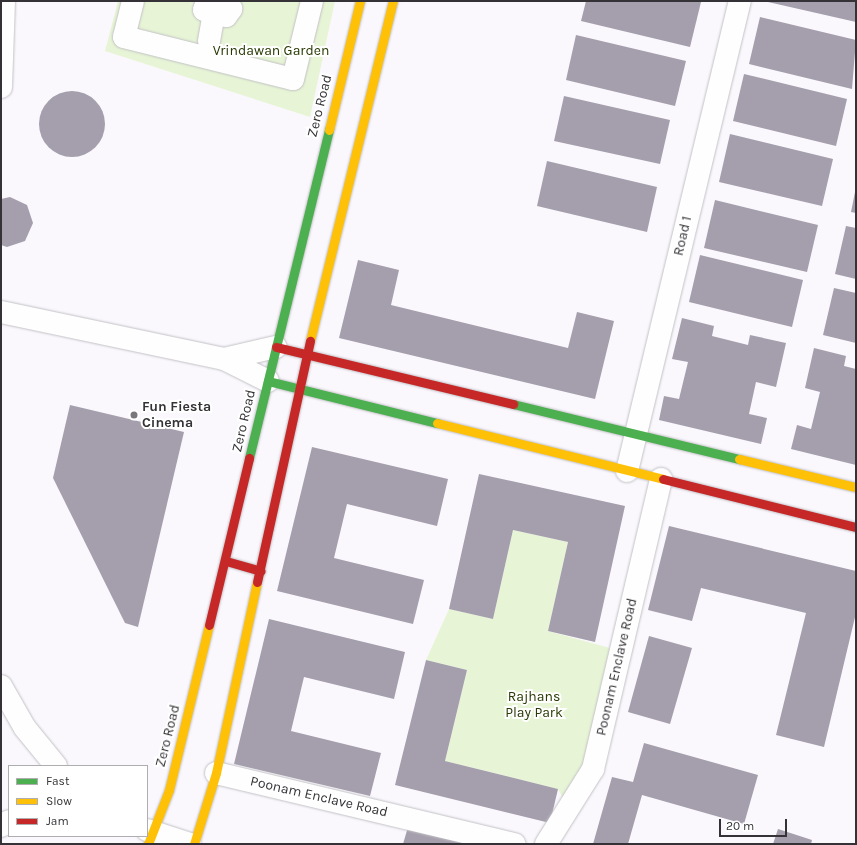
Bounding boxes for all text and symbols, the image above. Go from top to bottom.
park label: Vrindawan Garden [213,43,329,59]
street label: Zero Road [304,73,336,139]
street label: Road 1 [670,215,696,257]
street label: Zero Road [229,388,259,454]
place label: Fun Fiesta Cinema [142,399,211,432]
marker: Fun Fiesta Cinema [129,410,139,420]
street label: Poonam Enclave Road [593,597,641,737]
park label: Rajhans Play Park [505,689,563,722]
street label: Zero Road [152,703,184,769]
legend [8,765,148,837]
street label: Poonam Enclave Road [249,773,389,821]
text: Fast [46,774,69,788]
text: Slow [46,794,72,808]
scale bar [721,811,789,837]
text: Jam [46,814,69,828]
text: 20 m [726,819,754,833]

